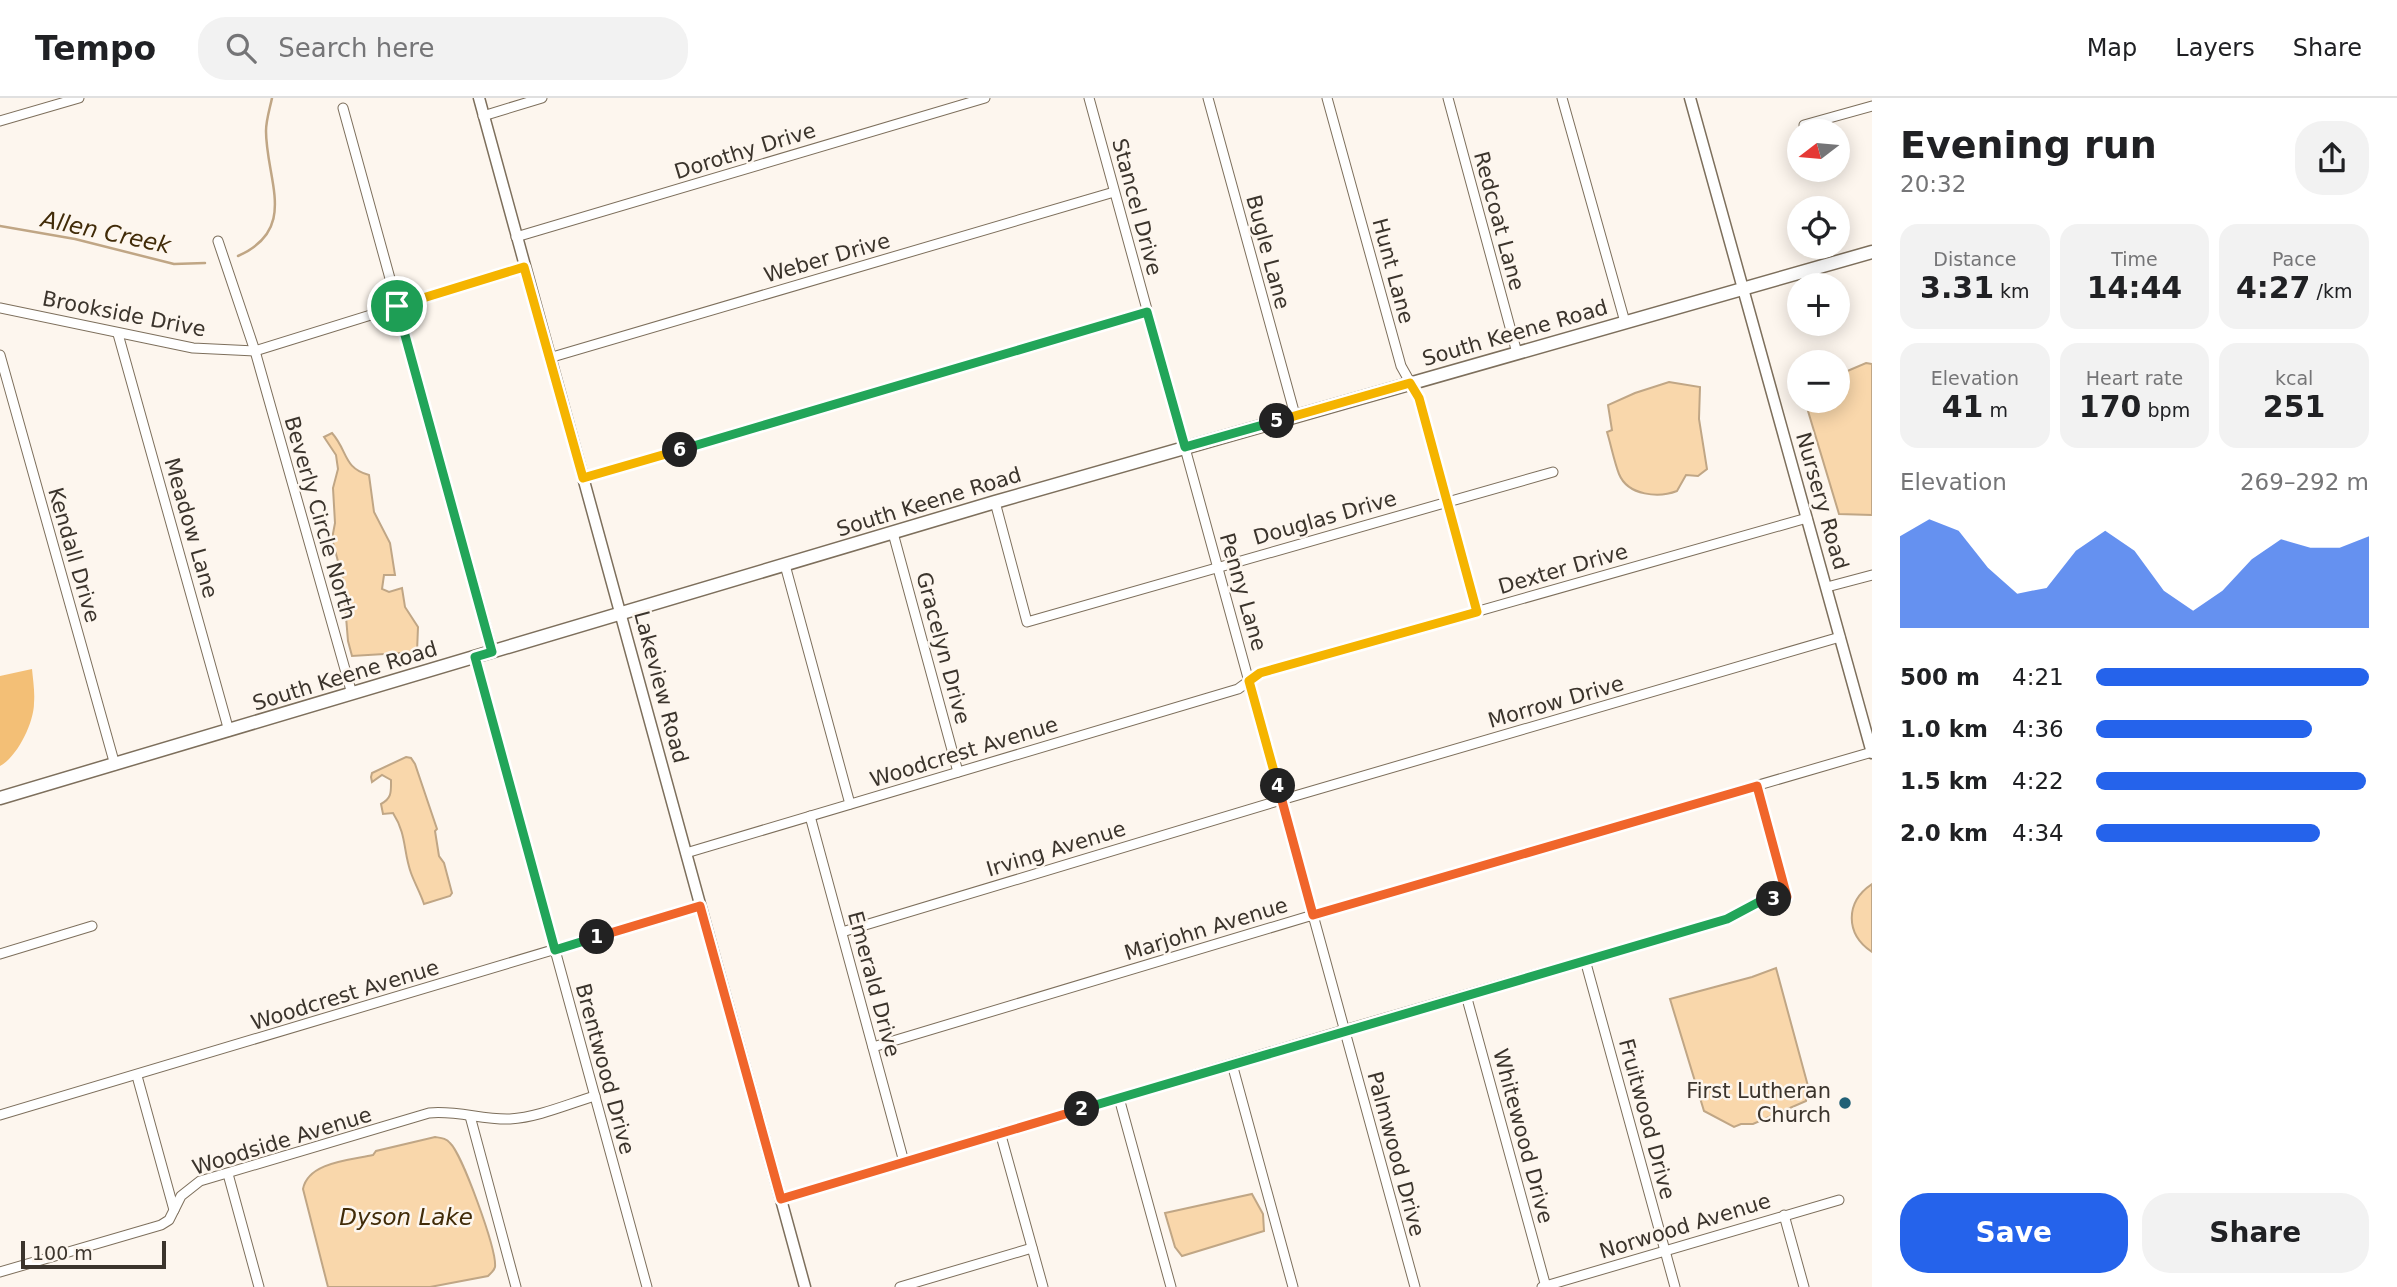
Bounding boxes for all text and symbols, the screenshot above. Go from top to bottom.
search box [198,17,688,80]
text: Tempo [35,29,156,68]
icon: search [222,29,260,67]
text: Search here [278,33,434,63]
text: Map [2087,34,2137,62]
text: Layers [2175,34,2255,62]
text: Share [2293,34,2362,62]
street label: Dorothy Drive [671,118,819,184]
north arrow [1787,119,1850,182]
map controls [1787,119,1850,413]
button: share [2295,121,2369,195]
text: Evening run [1900,123,2157,167]
street label: Stancel Drive [1107,136,1167,278]
street label: Redcoat Lane [1469,149,1529,293]
text: 20:32 [1900,171,1966,197]
street label: Bugle Lane [1241,192,1295,312]
button: locate [1787,196,1850,259]
water label: Allen Creek [37,205,175,259]
street label: Hunt Lane [1367,216,1419,326]
street label: Weber Drive [761,229,893,287]
text: Distance [1933,248,2016,270]
text: Time [2111,248,2158,270]
text: Pace [2272,248,2316,270]
text: 3.31 [1920,270,1994,305]
text: 14:44 [2087,270,2182,305]
text: 4:27 [2236,270,2311,305]
button: + [1787,273,1850,336]
pin [367,276,427,336]
text: km [1994,280,2030,302]
text: /km [2311,280,2352,302]
street label: Brookside Drive [40,286,208,342]
icon: arrive [378,287,416,325]
street label: South Keene Road [1419,295,1611,371]
button: − [1787,350,1850,413]
text: Elevation [1931,367,2019,389]
text: Heart rate [2086,367,2183,389]
text: kcal [2275,367,2313,389]
text: 41 [1942,389,1983,424]
text: 170 [2079,389,2141,424]
text: 251 [2263,389,2325,424]
text: m [1983,399,2008,421]
text: bpm [2141,399,2190,421]
pin: 5 [1260,404,1294,438]
text: 5 [1270,409,1283,431]
street label: Beverly Circle North [279,413,361,623]
street label: Nursery Road [1791,429,1853,573]
pin: 6 [662,432,698,468]
text: 6 [673,438,686,460]
street label: Meadow Lane [160,455,222,601]
street label: South Keene Road [834,462,1024,542]
text: Elevation [1900,469,2007,495]
text: 269–292 m [2240,469,2369,495]
street label: Kendall Drive [43,485,105,625]
street label: Douglas Drive [1251,486,1399,550]
street label: Penny Lane [1215,530,1271,654]
street label: Dexter Drive [1495,539,1631,599]
street label: Gracelyn Drive [911,569,975,727]
street label: Lakeview Road [629,608,693,766]
street label: South Keene Road [250,636,440,716]
text: 500 m [1900,664,1980,690]
text: 4:21 [2012,664,2064,690]
street label: Morrow Drive [1485,671,1627,733]
street label: Woodcrest Avenue [867,712,1061,792]
text: 1.0 km [1900,716,1988,742]
text: 4:36 [2012,716,2064,742]
pin: 4 [1260,768,1296,804]
text: 1.5 km [1900,768,1988,794]
text: 4:22 [2012,768,2064,794]
text: 4 [1271,774,1284,796]
street label: Irving Avenue [983,816,1129,882]
text: 2.0 km [1900,820,1988,846]
text: 4:34 [2012,820,2064,846]
pin: 3 [1756,882,1792,916]
text: 3 [1767,887,1780,909]
street label: Marjohn Avenue [1121,893,1291,965]
street label: Emerald Drive [843,908,905,1060]
pin: 1 [580,920,614,954]
text: 1 [590,925,603,947]
street label: Woodcrest Avenue [248,955,442,1035]
street label: Brentwood Drive [571,981,639,1157]
street label: Fruitwood Drive [1614,1036,1680,1202]
street label: Whitewood Drive [1488,1046,1558,1226]
street label: Palmwood Drive [1362,1069,1430,1239]
place label: First Lutheran Church [1686,1079,1831,1127]
pin: 2 [1064,1091,1100,1126]
marker: First Lutheran Church [1837,1095,1853,1111]
text: 2 [1075,1097,1088,1119]
street label: Woodside Avenue [189,1102,375,1180]
street label: Norwood Avenue [1596,1188,1774,1264]
button: Save [1900,1193,2128,1273]
button: Share [2142,1193,2369,1273]
water label: Dyson Lake [339,1204,473,1230]
scale bar [21,1238,166,1270]
text: 100 m [32,1242,93,1264]

